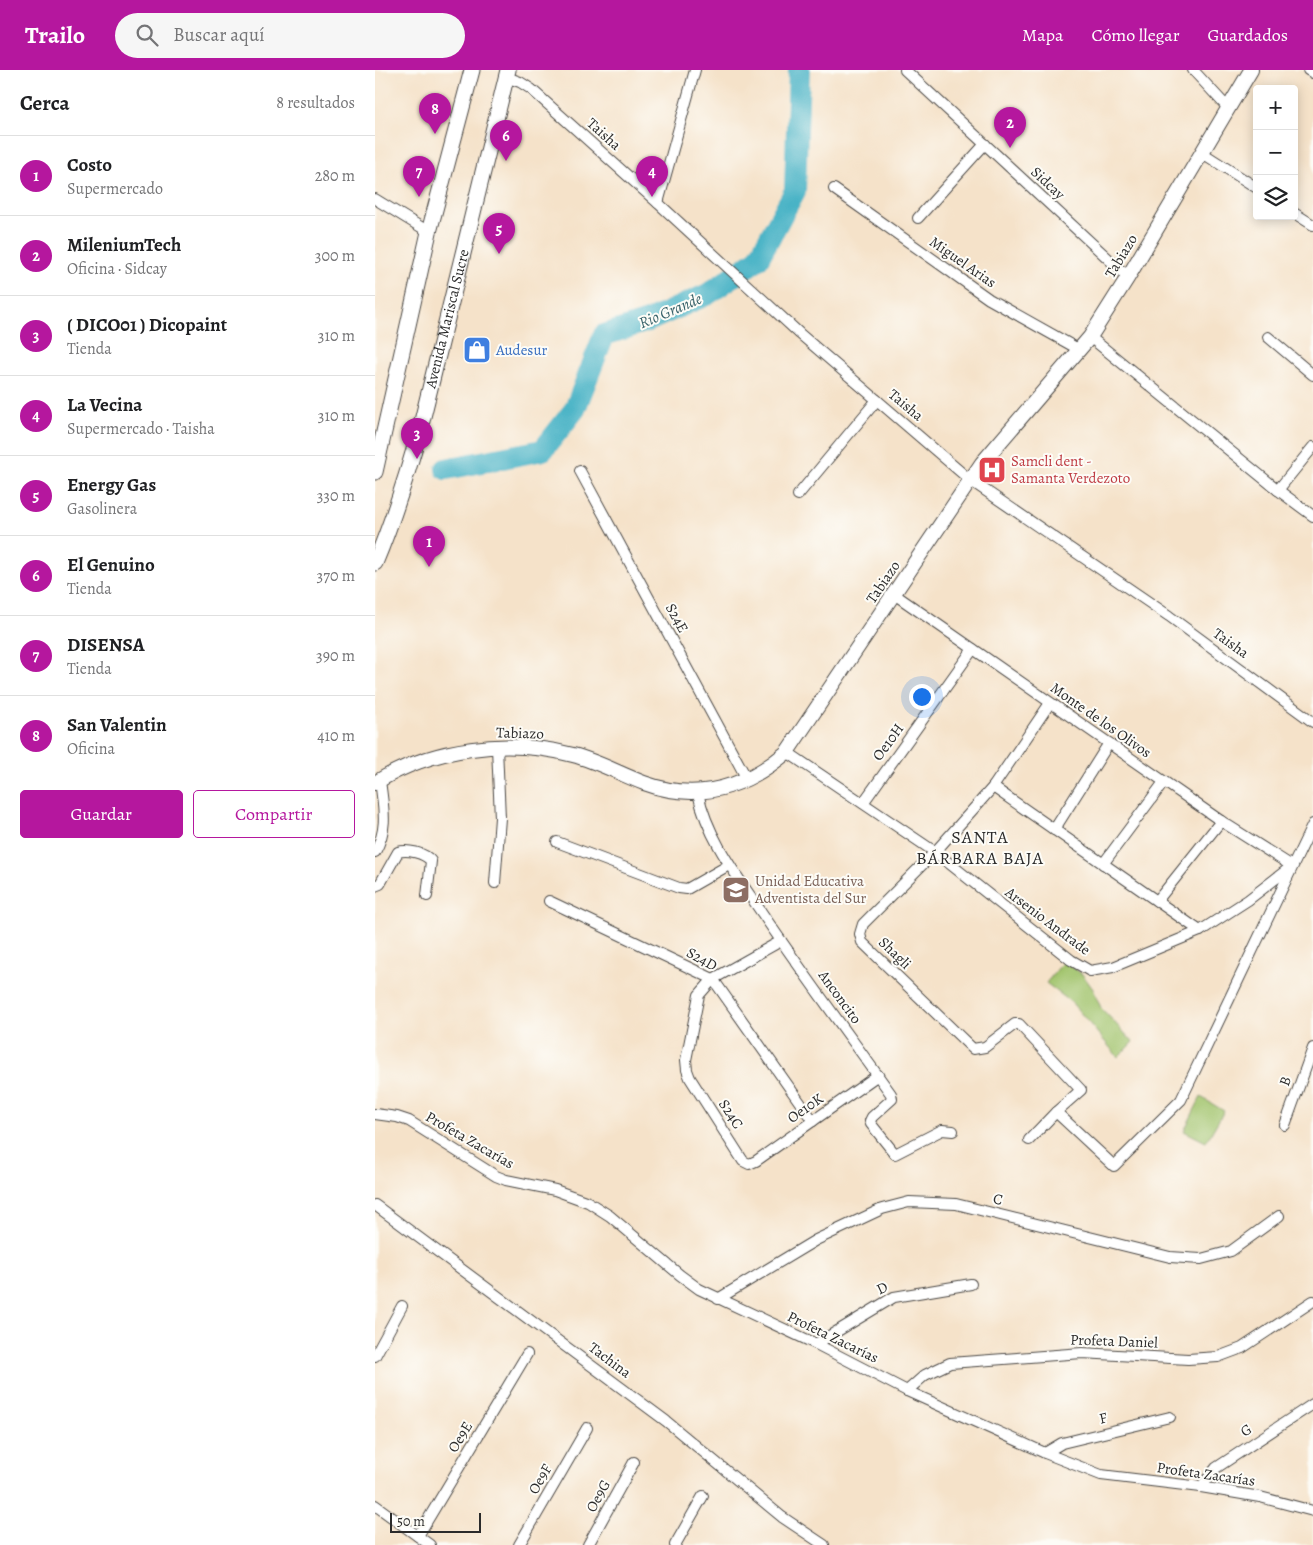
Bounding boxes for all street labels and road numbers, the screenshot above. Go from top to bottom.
street label: Taisha [583,113,625,155]
street label: Sidcay [1027,162,1070,204]
street label: Tabiazo [1100,230,1142,282]
street label: Miguel Arias [926,232,1000,292]
street label: Avenida Mariscal Sucre [420,247,474,391]
street label: Taisha [884,385,928,425]
street label: Tabiazo [861,557,905,607]
street label: S24E [661,600,693,636]
street label: Taisha [1209,623,1253,663]
street label: Monte de los Olivos [1047,678,1155,762]
street label: Oe10H [868,719,908,765]
street label: Tabiazo [496,722,544,744]
street label: Arsenio Andrade [1000,882,1095,960]
street label: Shagli [874,933,916,973]
street label: S24D [683,942,721,976]
street label: Anconcito [813,965,866,1028]
street label: B [1274,1073,1296,1089]
street label: Oe10K [783,1088,827,1128]
street label: S24C [714,1095,748,1133]
street label: Profeta Zacarías [422,1107,518,1173]
street label: C [991,1188,1005,1210]
street label: D [873,1277,891,1299]
street label: Profeta Zacarías [784,1306,882,1368]
street label: Profeta Daniel [1070,1329,1159,1353]
street label: Tachina [585,1337,635,1383]
street label: F [1097,1407,1109,1429]
street label: Oe9E [443,1418,477,1456]
street label: G [1236,1419,1256,1441]
street label: Profeta Zacarías [1155,1457,1257,1491]
street label: Oe9F [523,1460,557,1498]
street label: Oe9G [581,1476,615,1516]

